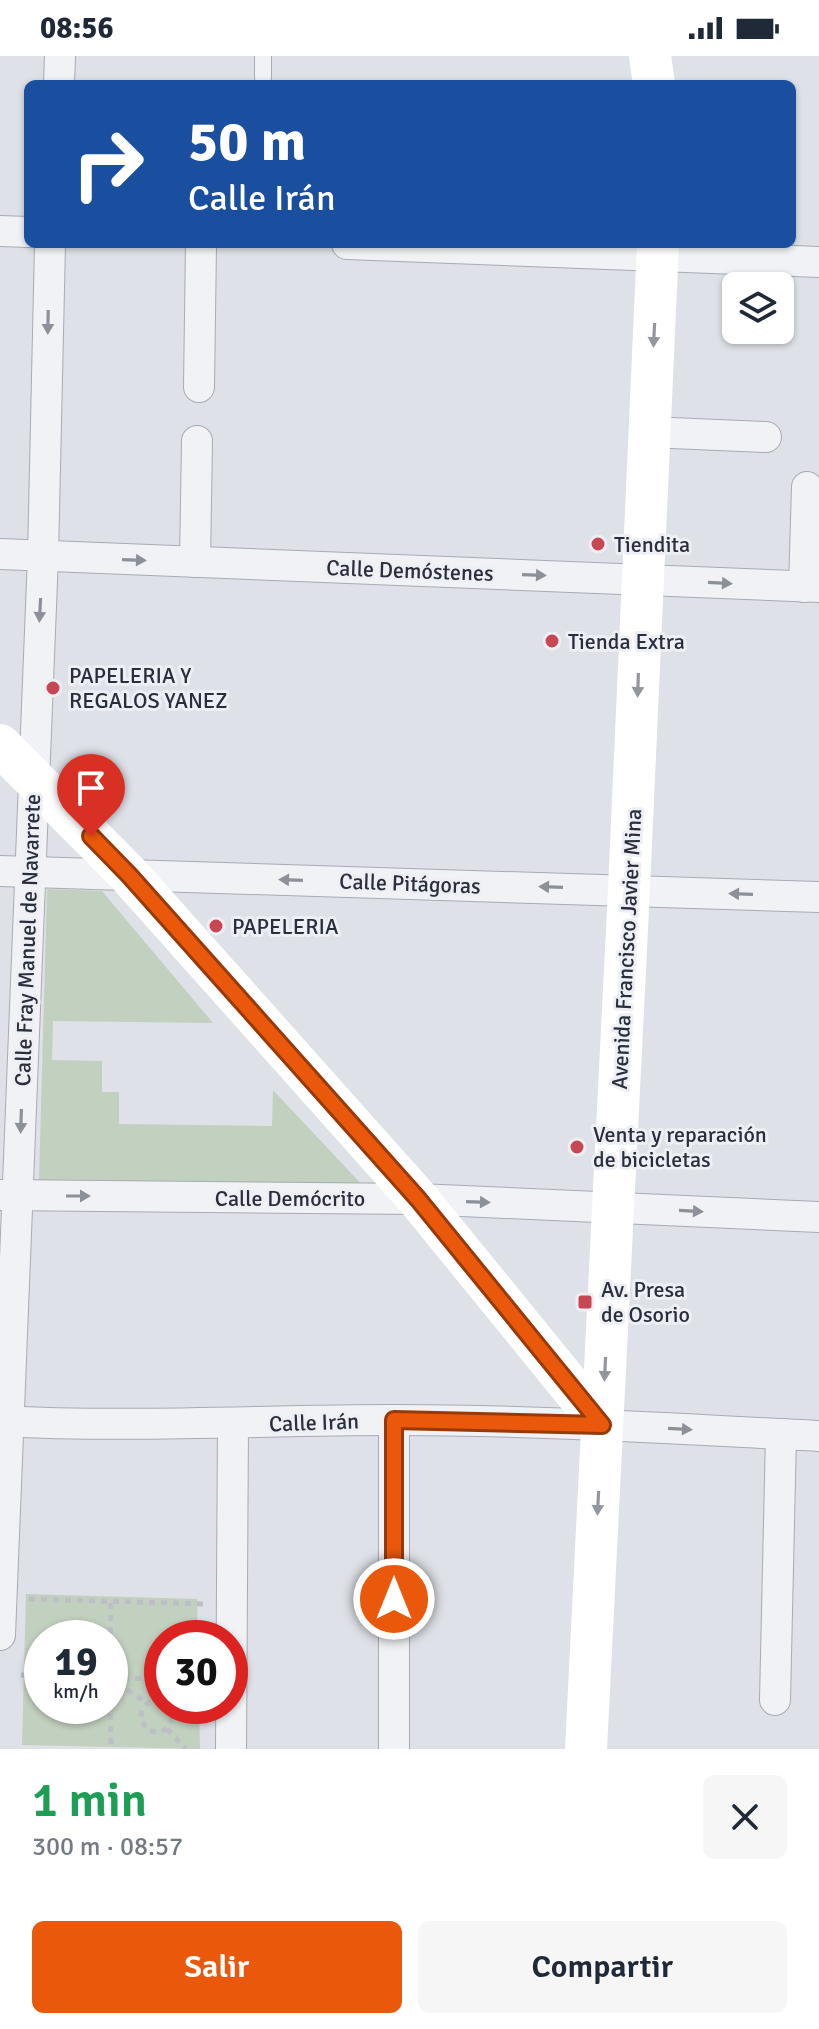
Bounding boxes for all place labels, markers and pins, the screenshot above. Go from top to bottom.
place label: Tiendita [614,531,690,558]
marker: Tiendita [589,535,607,553]
place label: Tienda Extra [568,628,685,655]
marker: Tienda Extra [543,632,561,650]
place label: PAPELERIA Y REGALOS YANEZ [69,662,228,714]
marker: PAPELERIA Y REGALOS YANEZ [44,679,62,697]
pin [57,754,125,836]
place label: PAPELERIA [232,913,339,940]
marker: PAPELERIA [207,917,225,935]
place label: Venta y reparación de bicicletas [593,1121,767,1173]
marker: Venta y reparación de bicicletas [568,1138,586,1156]
place label: Av. Presa de Osorio [601,1276,690,1328]
marker: Av. Presa de Osorio [576,1293,594,1311]

